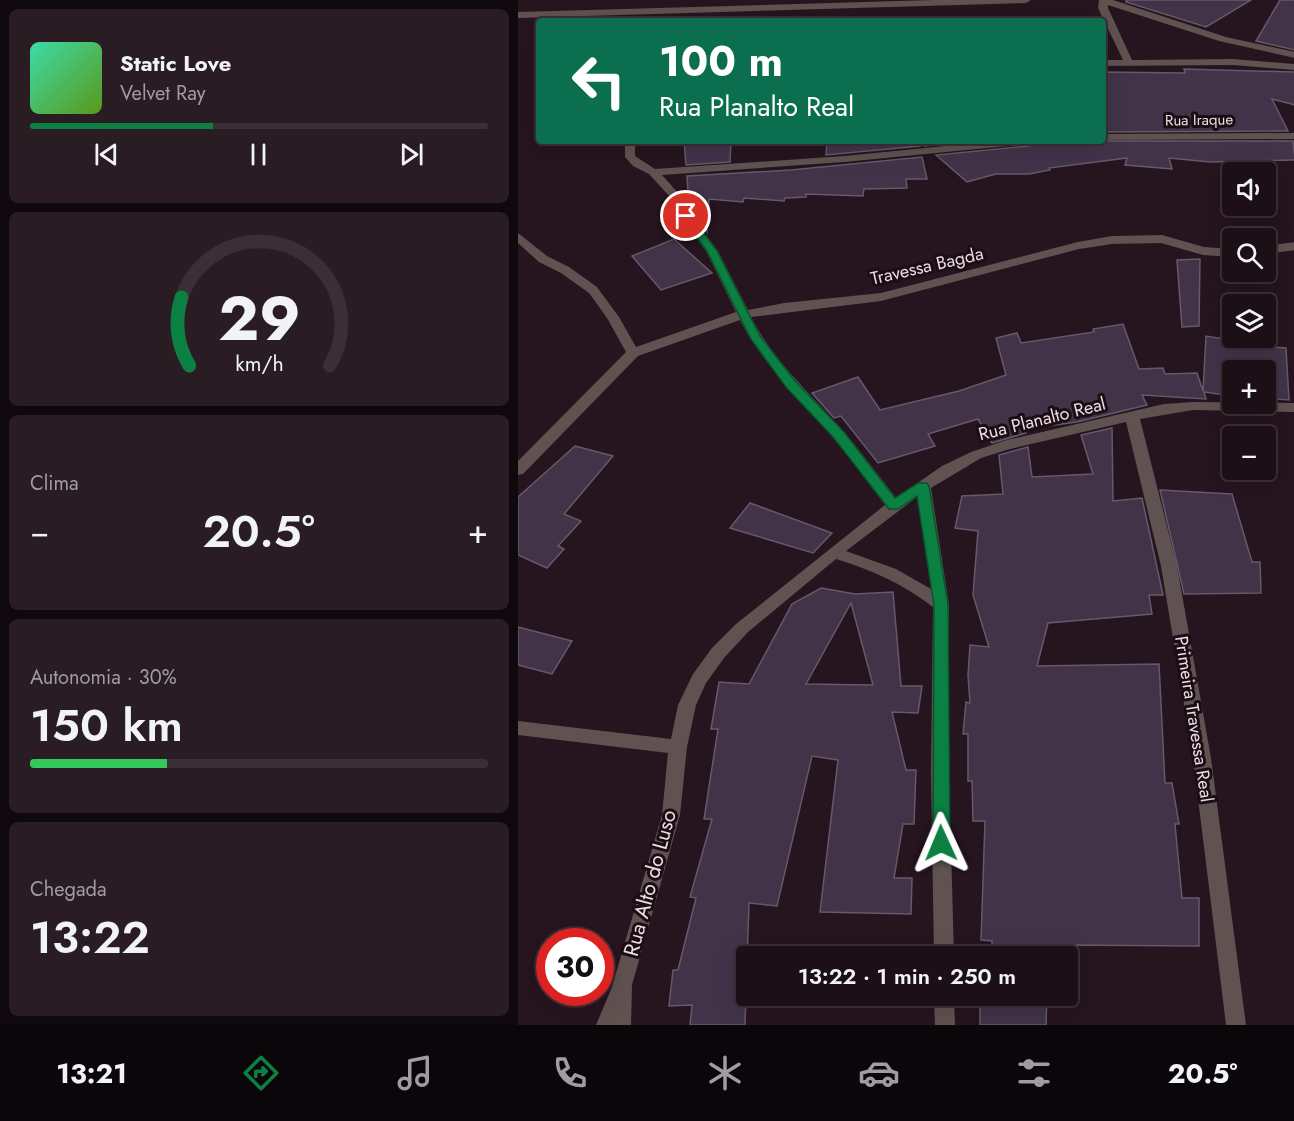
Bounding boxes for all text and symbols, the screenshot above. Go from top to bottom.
text: 100 m [659,31,783,92]
icon: left [560,42,638,120]
text: Static Love [120,47,231,79]
text: Velvet Ray [120,79,206,108]
text: Rua Planalto Real [659,87,854,126]
street label: Rua Iraque [1165,108,1234,132]
icon: previous [90,138,123,171]
icon: pause [242,138,275,171]
icon: next [395,138,428,171]
map controls [1222,162,1276,480]
button: sound [1222,162,1276,216]
pin [660,190,711,241]
icon: arrive [669,199,702,232]
button: search [1222,228,1276,282]
street label: Travessa Bagda [868,240,986,292]
text: 29 [218,273,300,363]
button: layers [1222,294,1276,348]
text: km/h [235,349,283,380]
button: + [1222,360,1276,414]
street label: Rua Planalto Real [976,391,1108,447]
button: − [1222,426,1276,480]
text: Clima [30,469,79,498]
text: 20.5° [202,499,315,564]
text: − [30,508,49,555]
text: + [468,508,488,555]
street label: Primeira Travessa Real [1168,634,1220,804]
text: Autonomia · 30% [30,663,177,692]
text: 150 km [30,693,183,758]
street label: Rua Alto do Luso [616,806,684,960]
position arrow [909,811,973,875]
text: Chegada [30,875,107,904]
text: 13:22 [30,905,150,970]
speed limit sign: 30 [536,928,614,1006]
text: 13:22 · 1 min · 250 m [798,960,1016,992]
icon: directions [240,1052,282,1094]
icon: music [394,1052,436,1094]
icon: phone [549,1052,591,1094]
icon: climate [704,1052,746,1094]
icon: car [858,1052,900,1094]
icon: filters [1013,1052,1055,1094]
text: 13:21 [56,1054,127,1093]
text: 20.5° [1168,1054,1238,1093]

